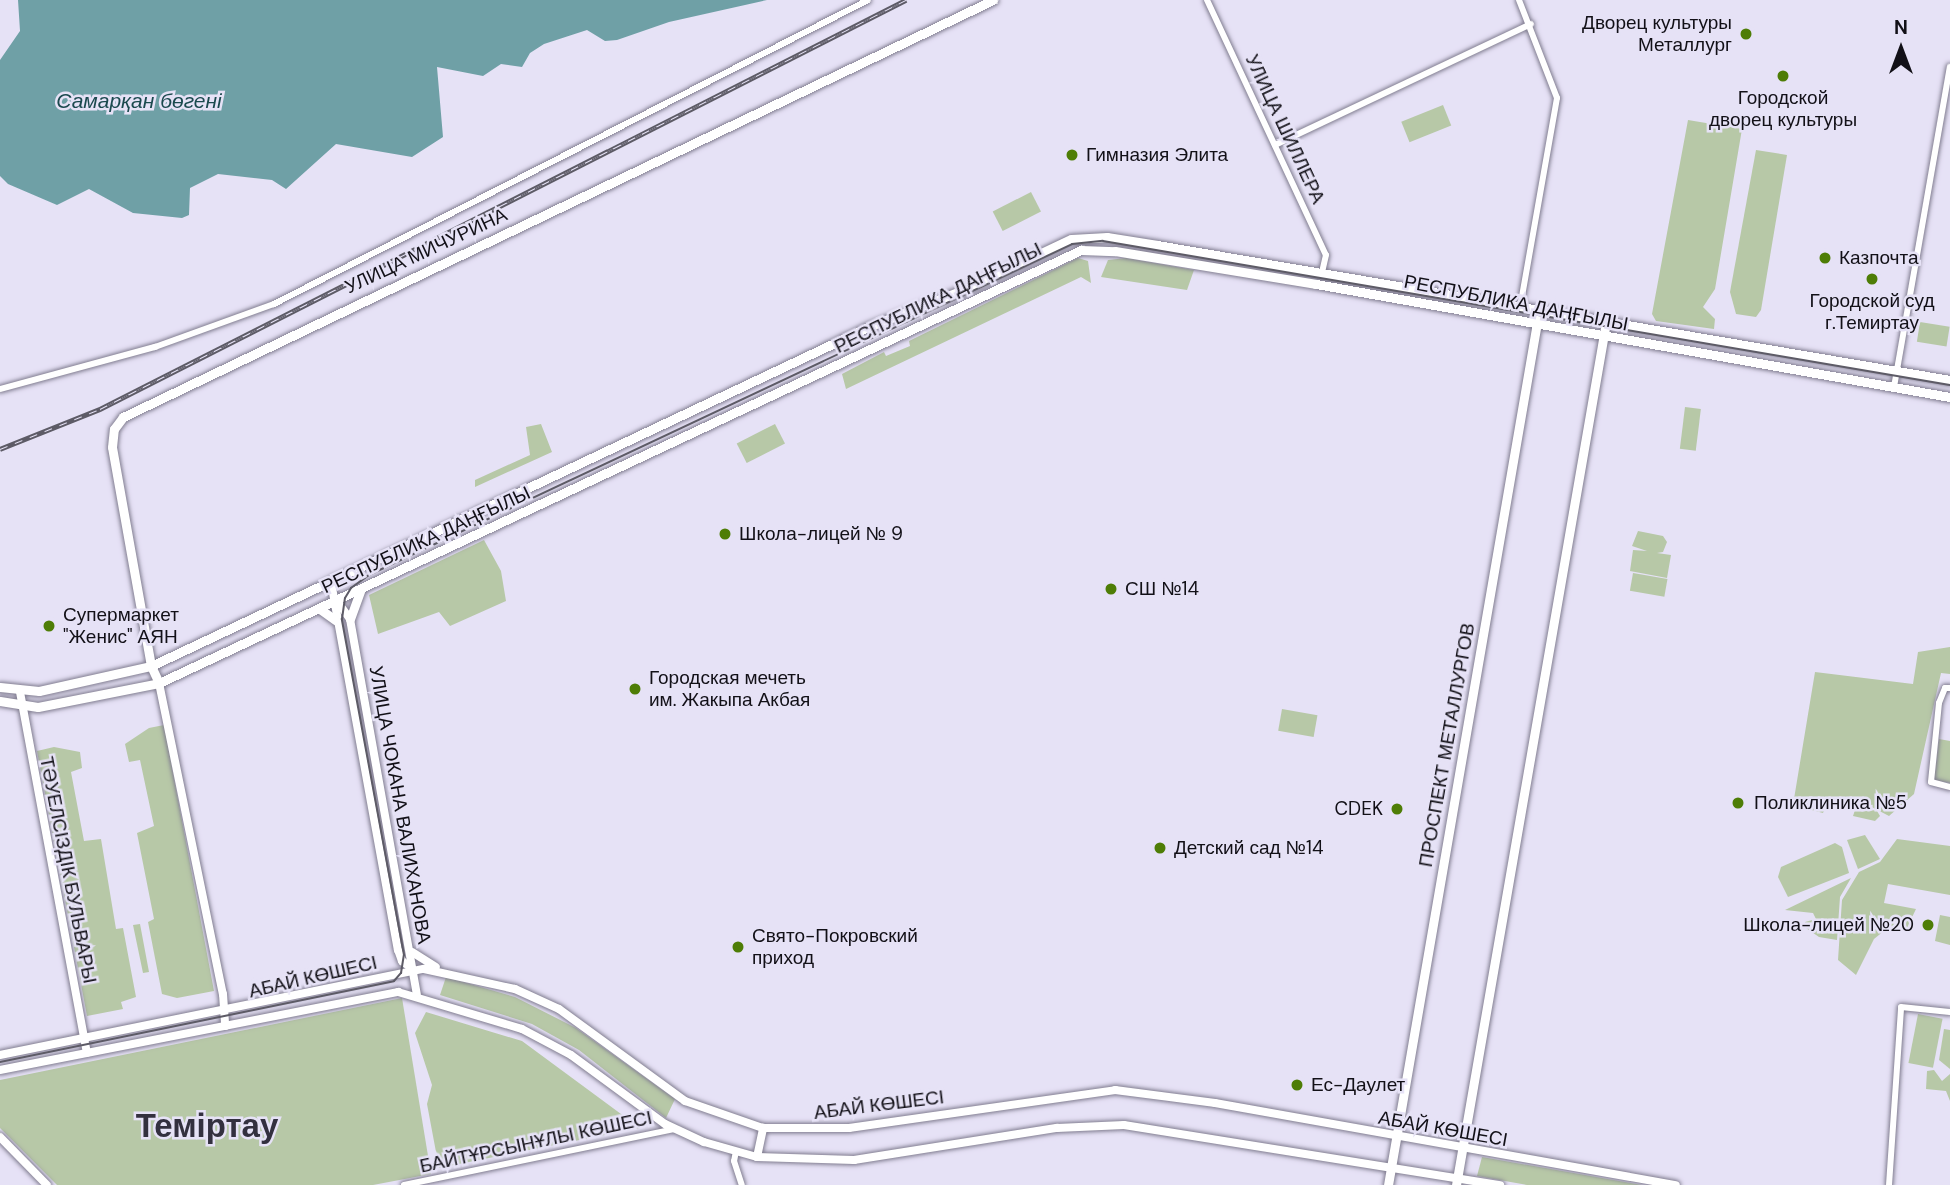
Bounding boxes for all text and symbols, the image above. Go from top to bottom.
place label: Дворец культуры Металлург [1582,12,1732,56]
north arrow [1866,14,1936,84]
text: N [1894,15,1908,40]
marker: Дворец культуры Металлург [1738,26,1754,42]
street label: УЛИЦА ШИЛЛЕРА [1240,51,1330,207]
marker: Городской дворец культуры [1775,68,1791,84]
place label: Городской дворец культуры [1709,87,1857,131]
water label: Самарқан бөгені [56,88,222,114]
place label: Гимназия Элита [1086,144,1228,166]
marker: Гимназия Элита [1064,147,1080,163]
street label: УЛИЦА МИЧУРИНА [341,203,511,299]
street label: РЕСПУБЛИКА ДАҢҒЫЛЫ [831,238,1045,358]
place label: Казпочта [1839,247,1919,269]
marker: Казпочта [1817,250,1833,266]
street label: РЕСПУБЛИКА ДАҢҒЫЛЫ [1402,270,1630,336]
marker: Городской суд г.Темиртау [1864,271,1880,287]
place label: Городской суд г.Темиртау [1809,290,1935,334]
street label: РЕСПУБЛИКА ДАҢҒЫЛЫ [318,482,534,598]
place label: Школа-лицей № 9 [739,523,903,545]
marker: Школа-лицей № 9 [717,526,733,542]
place label: СШ №14 [1125,578,1199,600]
marker: СШ №14 [1103,581,1119,597]
place label: Супермаркет "Женис" АЯН [63,604,179,648]
marker: Супермаркет "Женис" АЯН [41,618,57,634]
street label: ПРОСПЕКТ МЕТАЛЛУРГОВ [1414,621,1480,869]
street label: УЛИЦА ЧОКАНА ВАЛИХАНОВА [364,664,436,946]
place label: Городская мечеть им. Жакыпа Акбая [649,667,810,711]
marker: Городская мечеть им. Жакыпа Акбая [627,681,643,697]
street label: ТӘУЕЛСІЗДІК БУЛЬВАРЫ [35,755,101,985]
place label: Поликлиника №5 [1754,792,1907,814]
marker: Поликлиника №5 [1728,793,1748,813]
place label: CDEK [1334,798,1383,820]
marker: CDEK [1389,801,1405,817]
place label: Детский сад №14 [1174,837,1323,859]
marker: Детский сад №14 [1152,840,1168,856]
place label: Школа-лицей №20 [1743,914,1914,936]
marker: Школа-лицей №20 [1920,917,1936,933]
place label: Свято-Покровский приход [752,925,918,969]
marker: Свято-Покровский приход [730,939,746,955]
street label: АБАЙ КӨШЕСІ [247,951,379,1003]
place label: Ес-Даулет [1311,1074,1405,1096]
marker: Ес-Даулет [1289,1077,1305,1093]
street label: АБАЙ КӨШЕСІ [813,1086,945,1124]
district label: Теміртау [136,1106,278,1146]
street label: БАЙТҰРСЫНҰЛЫ КӨШЕСІ [418,1106,654,1178]
street label: АБАЙ КӨШЕСІ [1376,1106,1510,1152]

